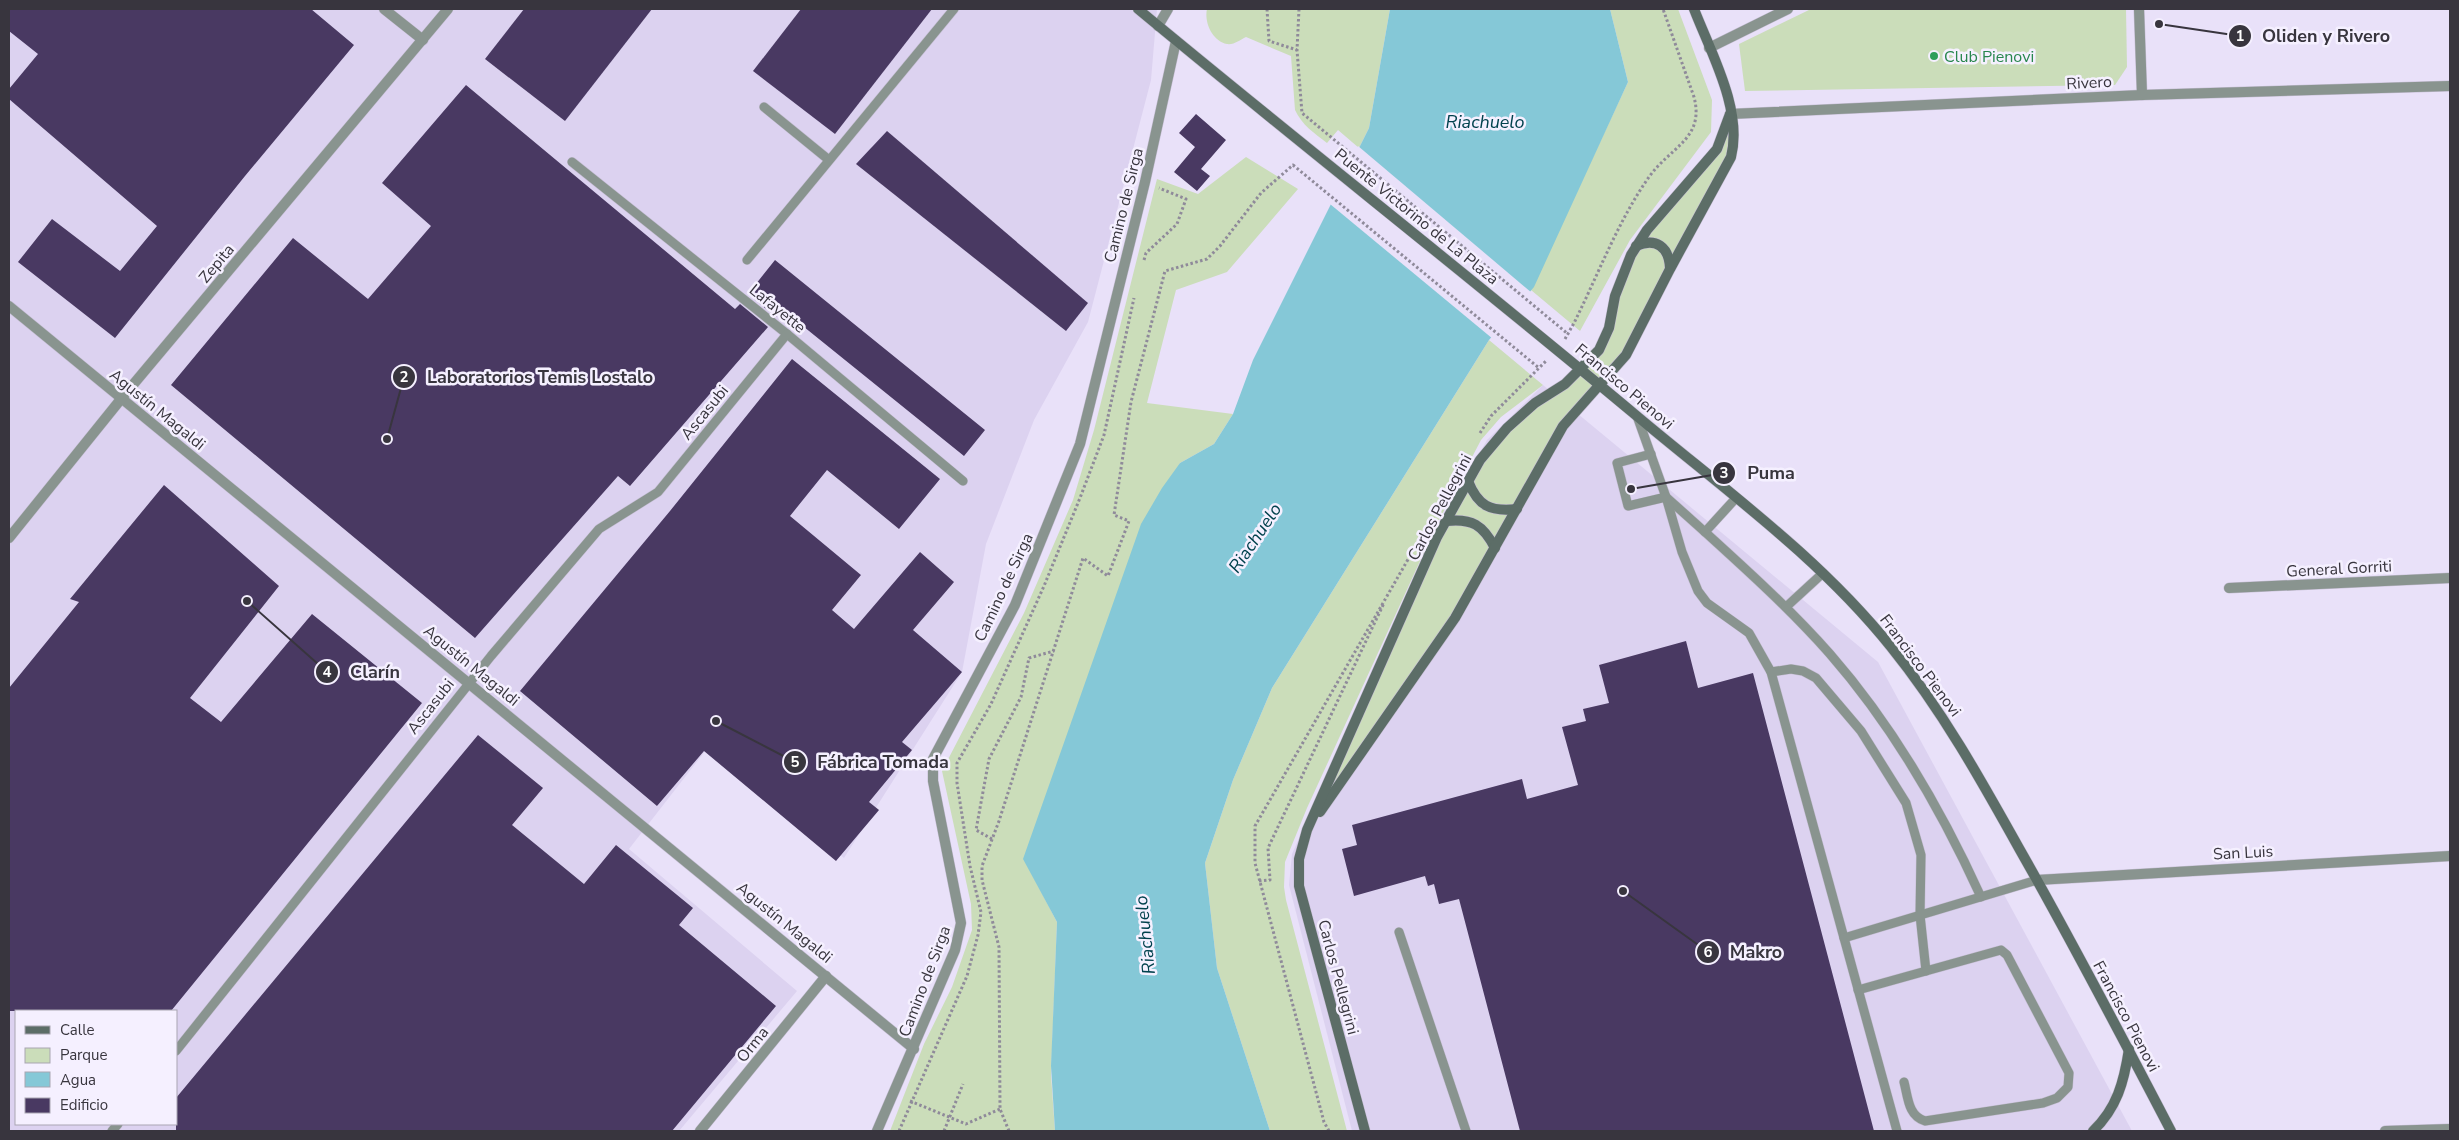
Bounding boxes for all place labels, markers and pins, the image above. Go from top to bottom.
callout: Oliden y Rivero [2227,19,2400,52]
place label: Club Pienovi [1944,46,2034,68]
marker: Club Pienovi [1928,50,1940,62]
callout: Laboratorios Temis Lostalo [392,360,663,393]
callout: Puma [1712,457,1804,490]
callout: Clarín [315,655,410,688]
callout: Fábrica Tomada [782,745,959,778]
callout: Makro [1695,935,1792,968]

